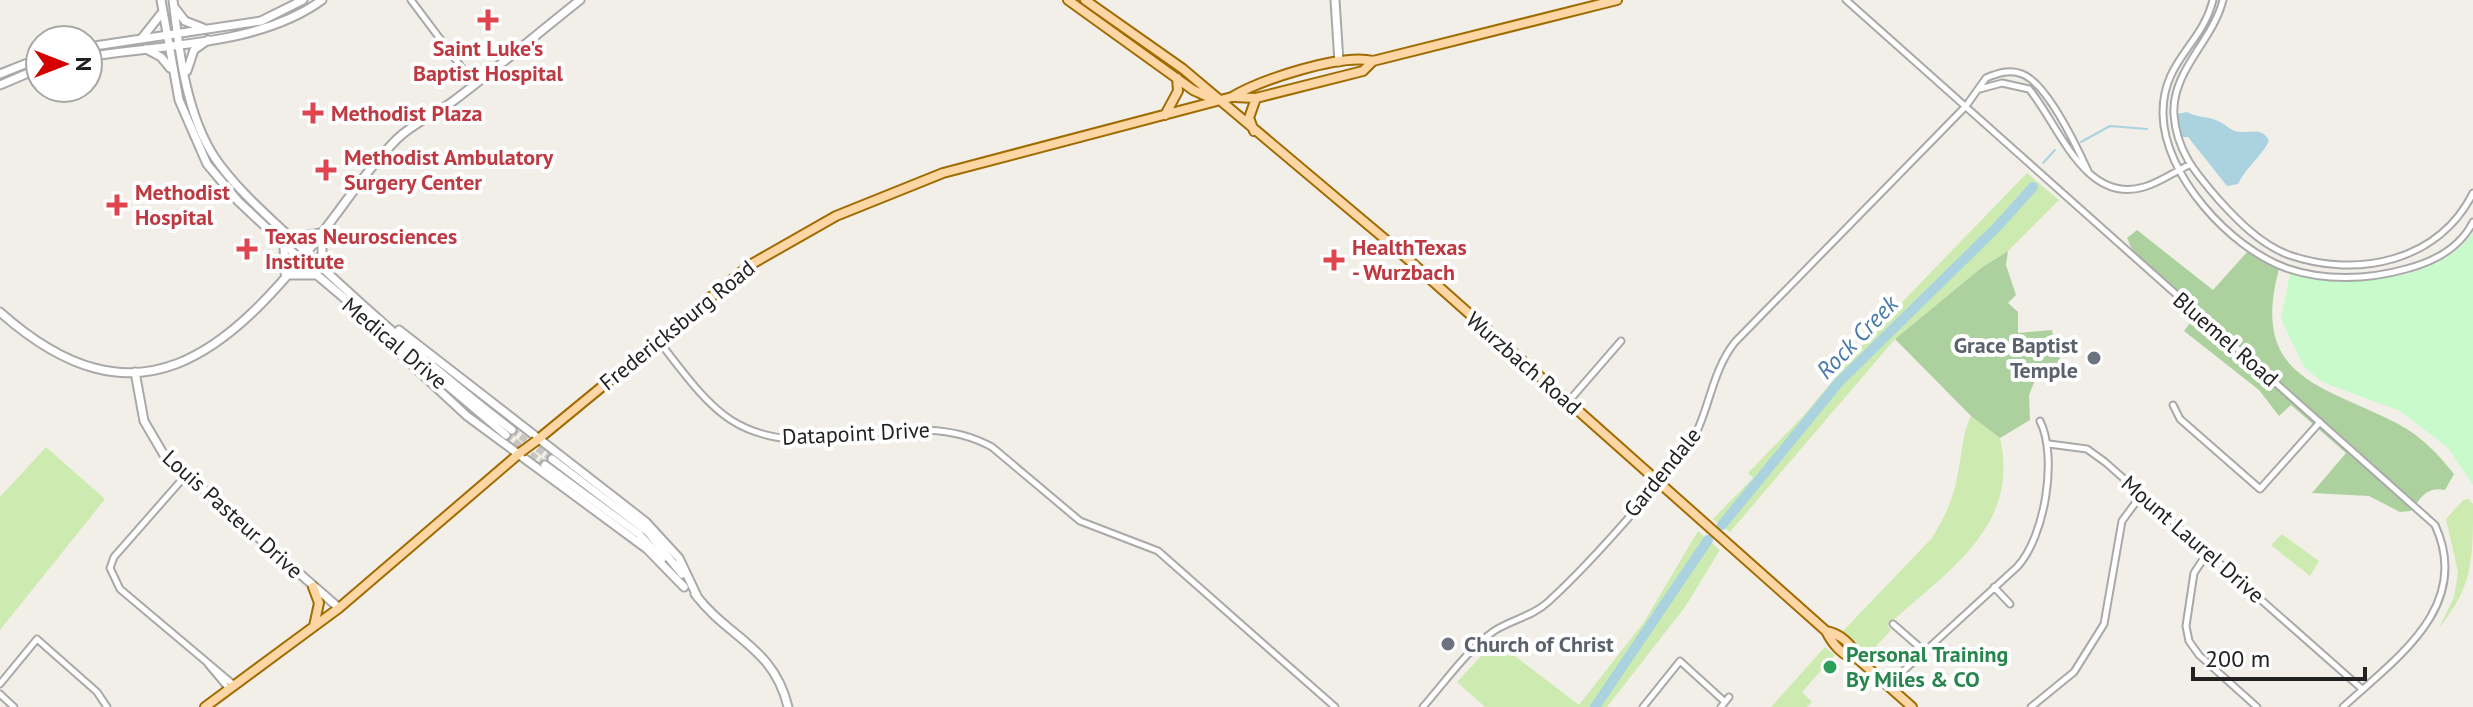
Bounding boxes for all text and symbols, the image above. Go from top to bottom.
marker: Saint Luke's Baptist Hospital [477,9,499,31]
north arrow [24,24,104,104]
place label: Saint Luke's Baptist Hospital [413,34,564,87]
text: N [70,57,98,71]
place label: Methodist Plaza [331,99,483,127]
marker: Methodist Plaza [302,102,324,124]
place label: Methodist Ambulatory Surgery Center [344,143,554,196]
marker: Methodist Ambulatory Surgery Center [315,159,337,181]
place label: Methodist Hospital [135,178,230,231]
marker: Methodist Hospital [106,194,128,216]
place label: Texas Neurosciences Institute [265,222,457,275]
place label: HealthTexas - Wurzbach [1352,233,1467,286]
marker: Texas Neurosciences Institute [236,238,258,260]
marker: HealthTexas - Wurzbach [1323,249,1345,271]
street label: Fredericksburg Road [594,254,760,396]
street label: Bluemel Road [2168,286,2284,392]
water label: Rock Creek [1810,288,1905,385]
street label: Medical Drive [337,291,453,395]
street label: Wurzbach Road [1461,305,1587,421]
place label: Grace Baptist Temple [1954,331,2078,384]
marker: Grace Baptist Temple [2085,349,2103,367]
street label: Datapoint Drive [781,415,931,451]
street label: Gardendale [1617,422,1707,522]
street label: Louis Pasteur Drive [157,444,309,584]
street label: Mount Laurel Drive [2116,469,2270,609]
place label: Church of Christ [1464,630,1614,658]
scale bar [2193,631,2365,681]
marker: Church of Christ [1439,635,1457,653]
place label: Personal Training By Miles & CO [1846,640,2008,693]
text: 200 m [2205,643,2270,674]
marker: Personal Training By Miles & CO [1821,658,1839,676]

